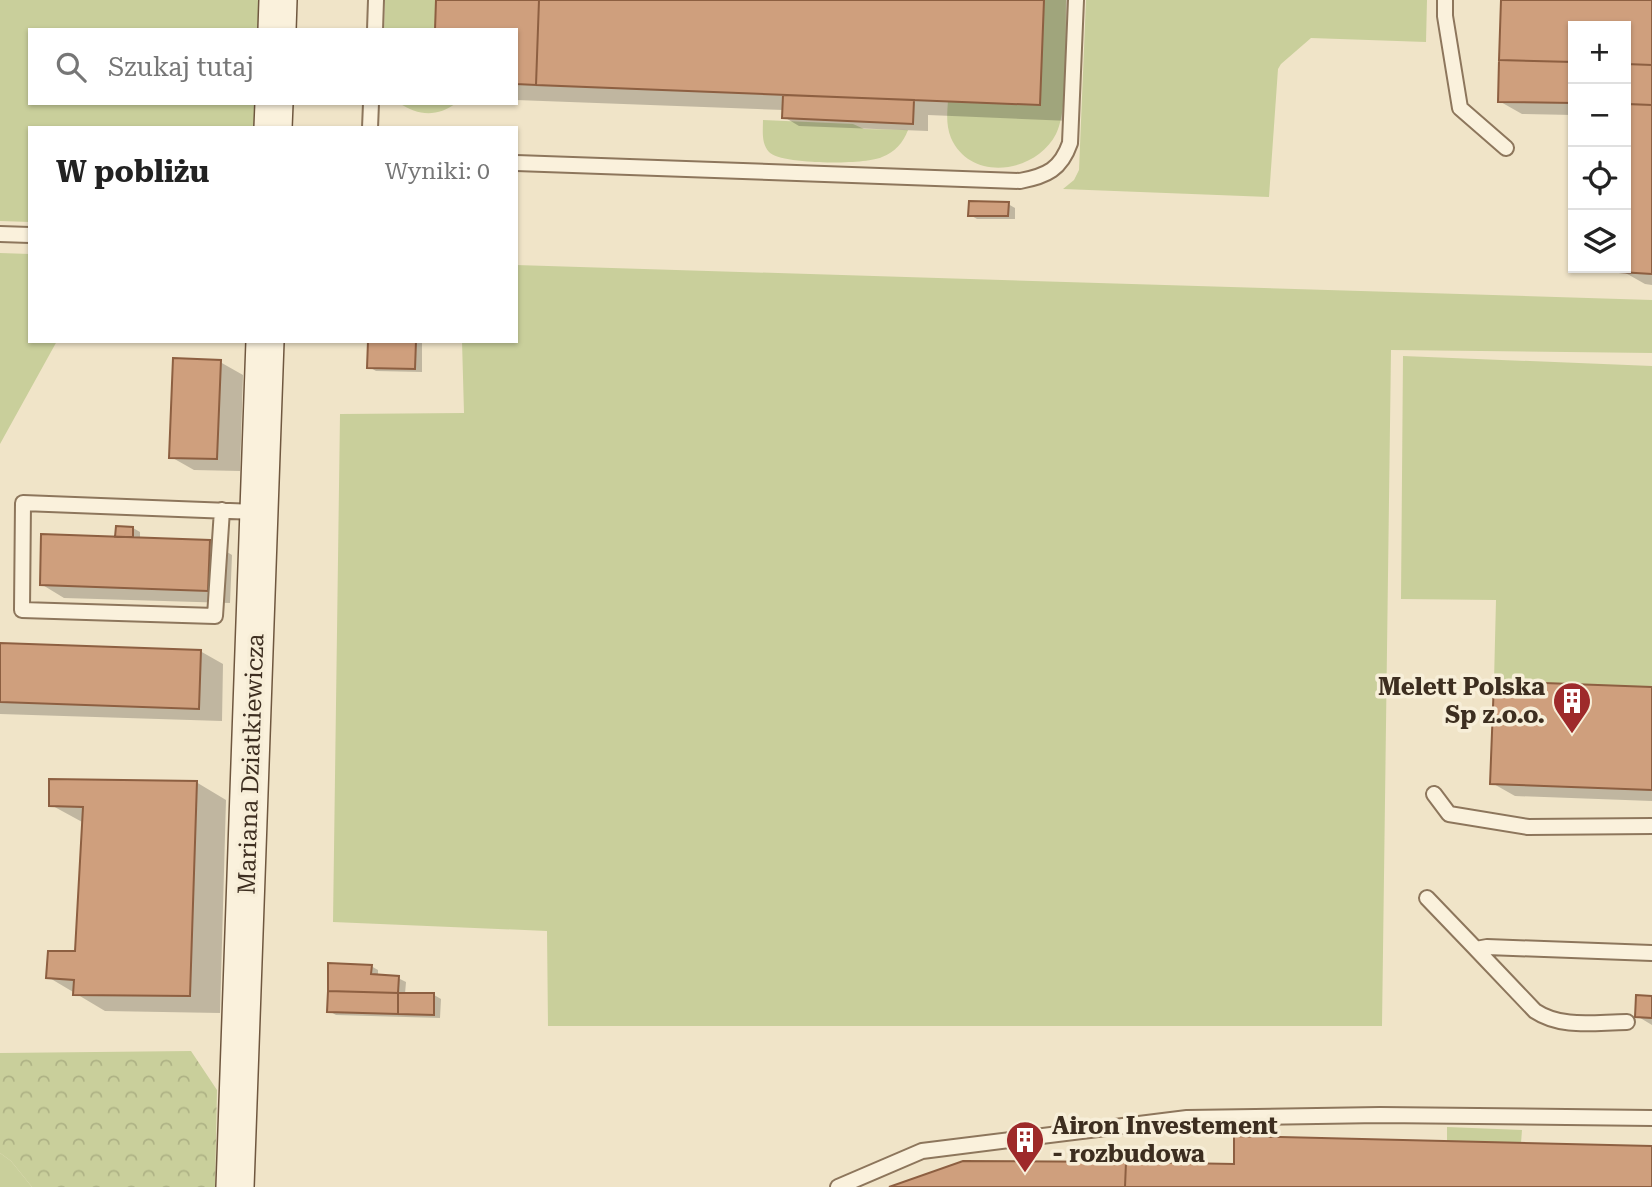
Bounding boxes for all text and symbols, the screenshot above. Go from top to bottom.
map controls [1568,21,1631,273]
button: + [1568,21,1631,84]
search box [28,28,518,105]
icon: search [52,48,90,86]
text: Szukaj tutaj [108,52,254,82]
button: − [1568,84,1631,147]
button: locate [1568,147,1631,210]
text: W pobliżu [56,154,209,189]
text: Wyniki: 0 [385,158,490,185]
button: layers [1568,210,1631,273]
street label: Mariana Dziatkiewicza [232,633,270,895]
place label: Melett Polska Sp z.o.o. [1378,673,1545,729]
building icon: Melett Polska Sp z.o.o. [1551,680,1593,735]
place label: Airon Investement - rozbudowa [1052,1112,1278,1168]
building icon: Airon Investement - rozbudowa [1004,1119,1046,1174]

